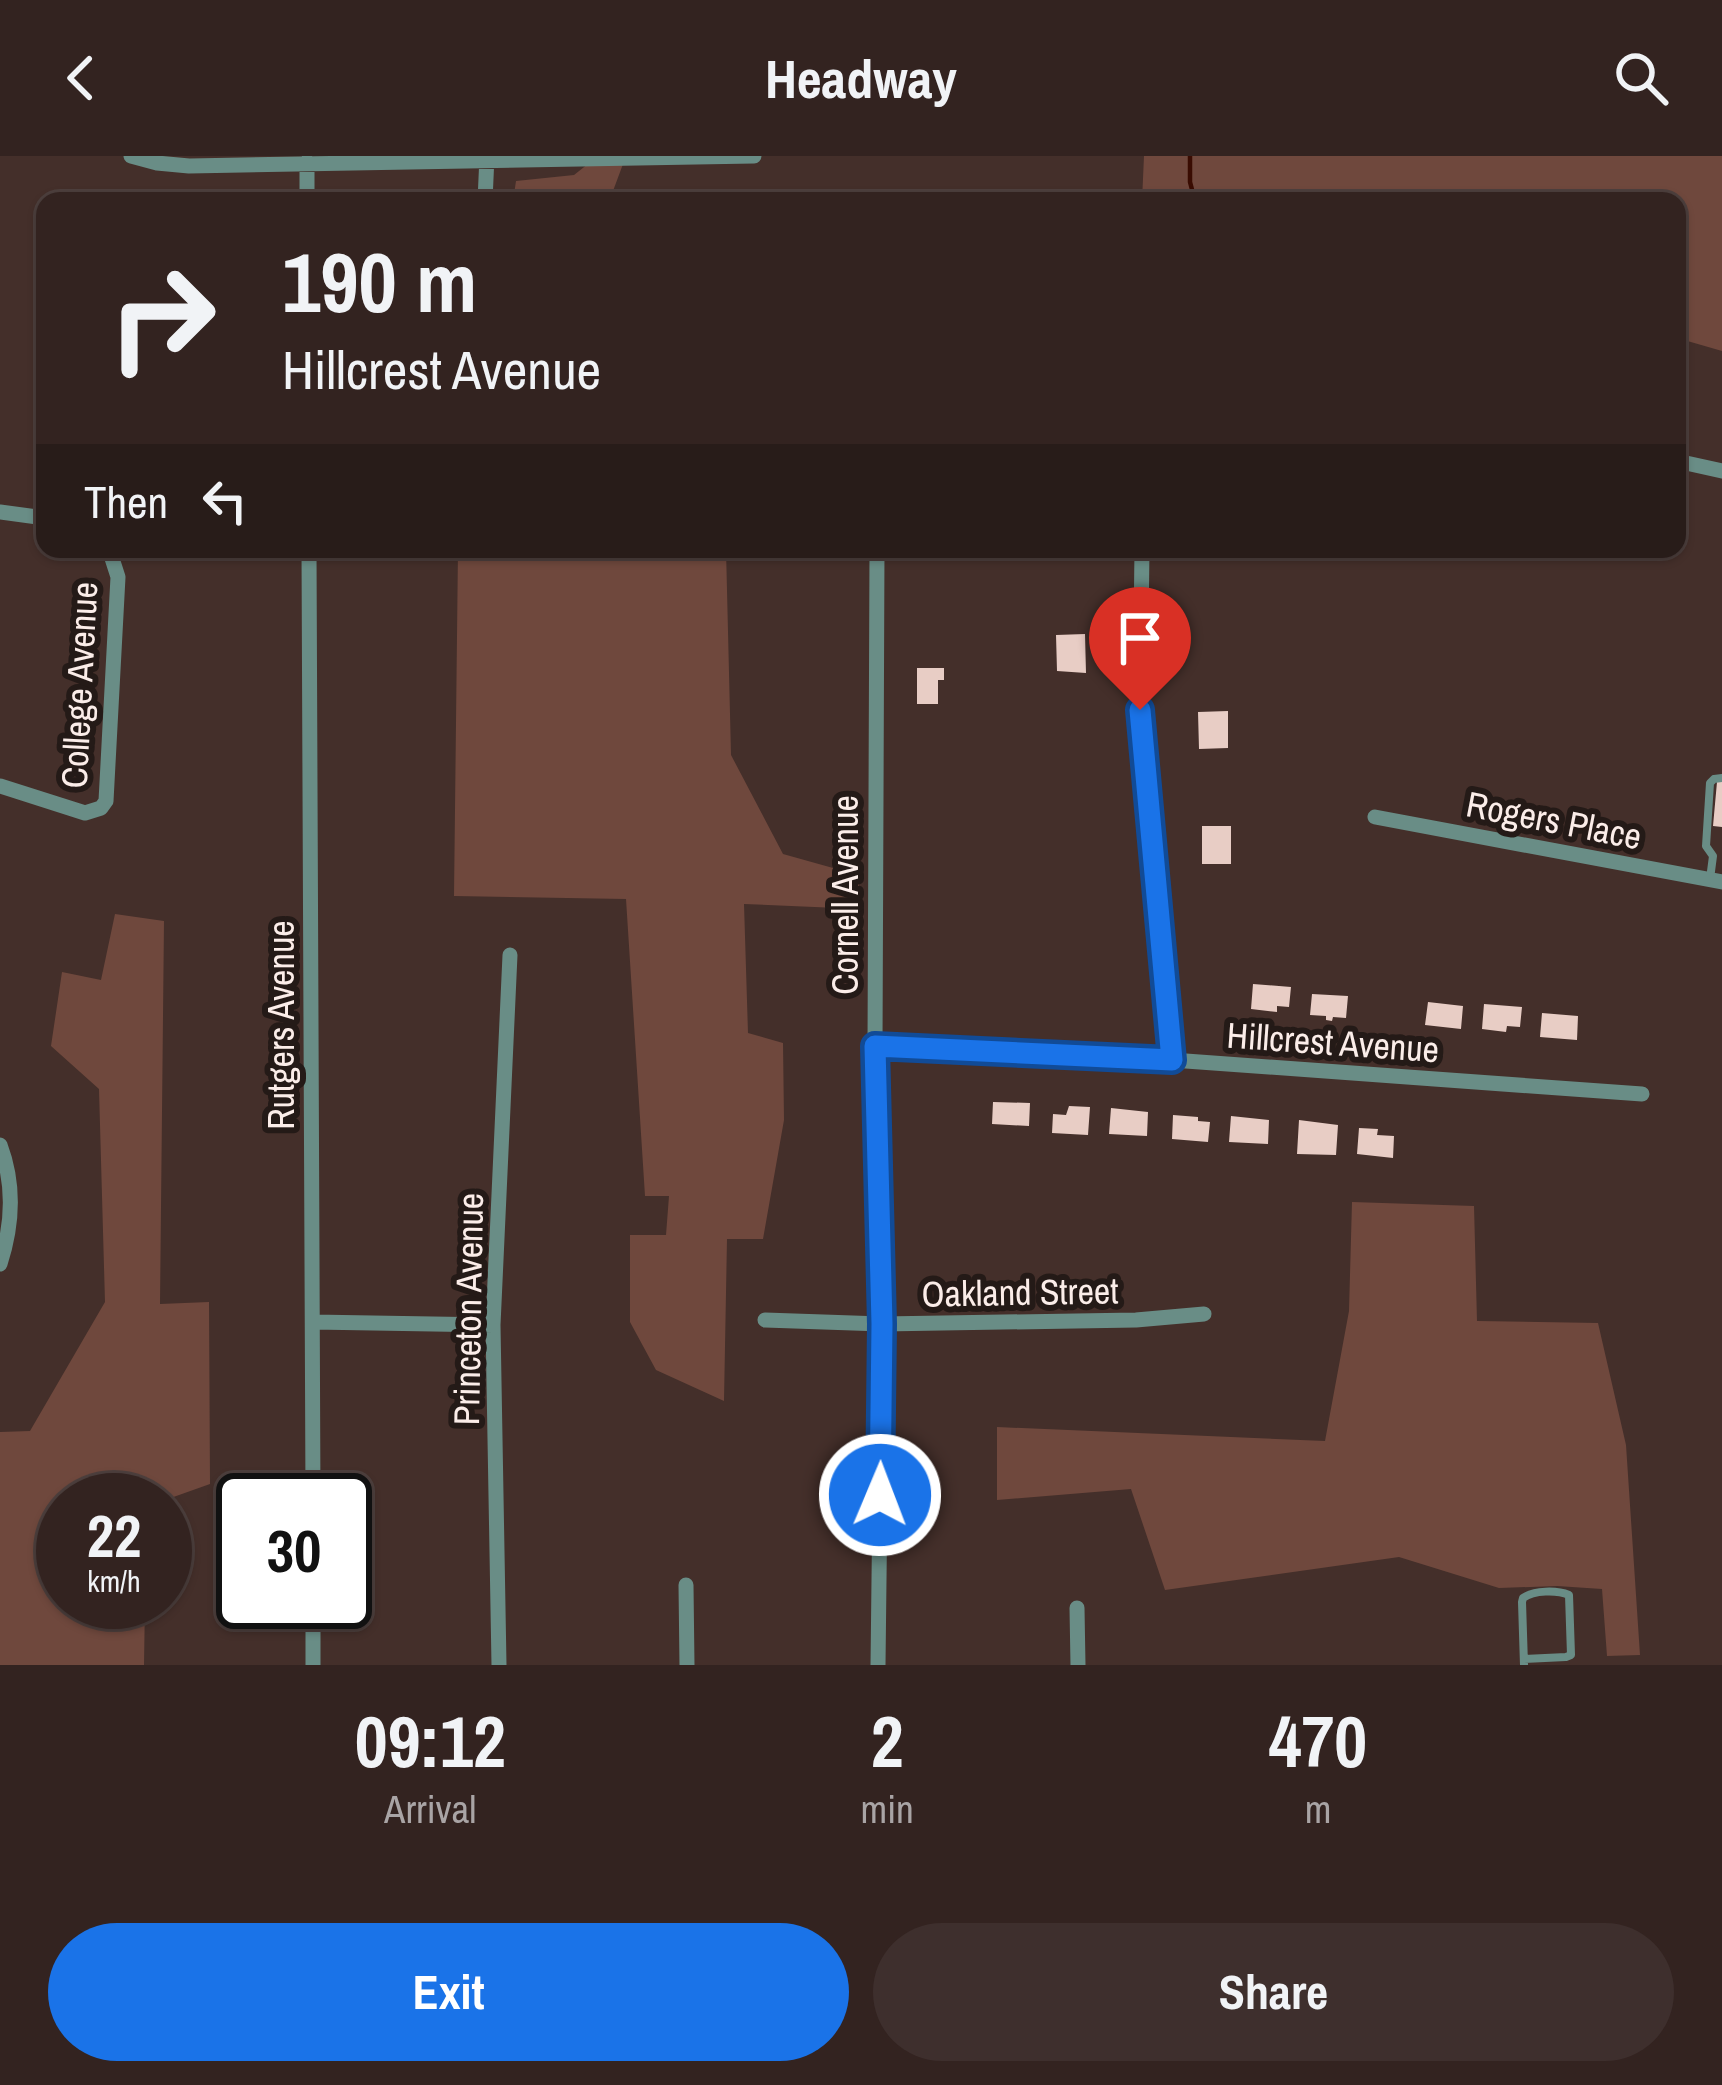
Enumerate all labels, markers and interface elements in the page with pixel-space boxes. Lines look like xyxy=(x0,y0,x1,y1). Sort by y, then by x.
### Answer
text: Headway xyxy=(765,42,957,115)
icon: back xyxy=(48,45,114,111)
icon: search xyxy=(1608,45,1674,111)
text: 190 m xyxy=(282,225,477,338)
icon: right xyxy=(84,240,240,396)
text: Hillcrest Avenue xyxy=(282,333,601,406)
icon: left xyxy=(192,468,258,534)
text: Then xyxy=(84,471,168,532)
street label: College Avenue xyxy=(50,581,108,789)
pin xyxy=(1089,587,1191,710)
icon: arrive xyxy=(1107,605,1173,671)
street label: Rogers Place xyxy=(1462,780,1646,860)
street label: Cornell Avenue xyxy=(821,795,869,995)
street label: Rutgers Avenue xyxy=(257,920,305,1130)
street label: Hillcrest Avenue xyxy=(1225,1011,1441,1073)
street label: Princeton Avenue xyxy=(442,1192,494,1426)
street label: Oakland Street xyxy=(921,1266,1119,1318)
position arrow xyxy=(817,1432,943,1558)
speed limit sign: 30 xyxy=(216,1473,372,1629)
text: 22 xyxy=(87,1495,141,1576)
text: km/h xyxy=(87,1561,141,1601)
text: 09:12 xyxy=(355,1692,506,1789)
text: 2 xyxy=(871,1692,904,1789)
text: 470 xyxy=(1269,1692,1367,1789)
text: Arrival xyxy=(384,1783,476,1835)
text: min xyxy=(861,1783,914,1835)
text: m xyxy=(1305,1783,1331,1835)
button: Exit xyxy=(48,1923,849,2061)
button: Share xyxy=(873,1923,1674,2061)

